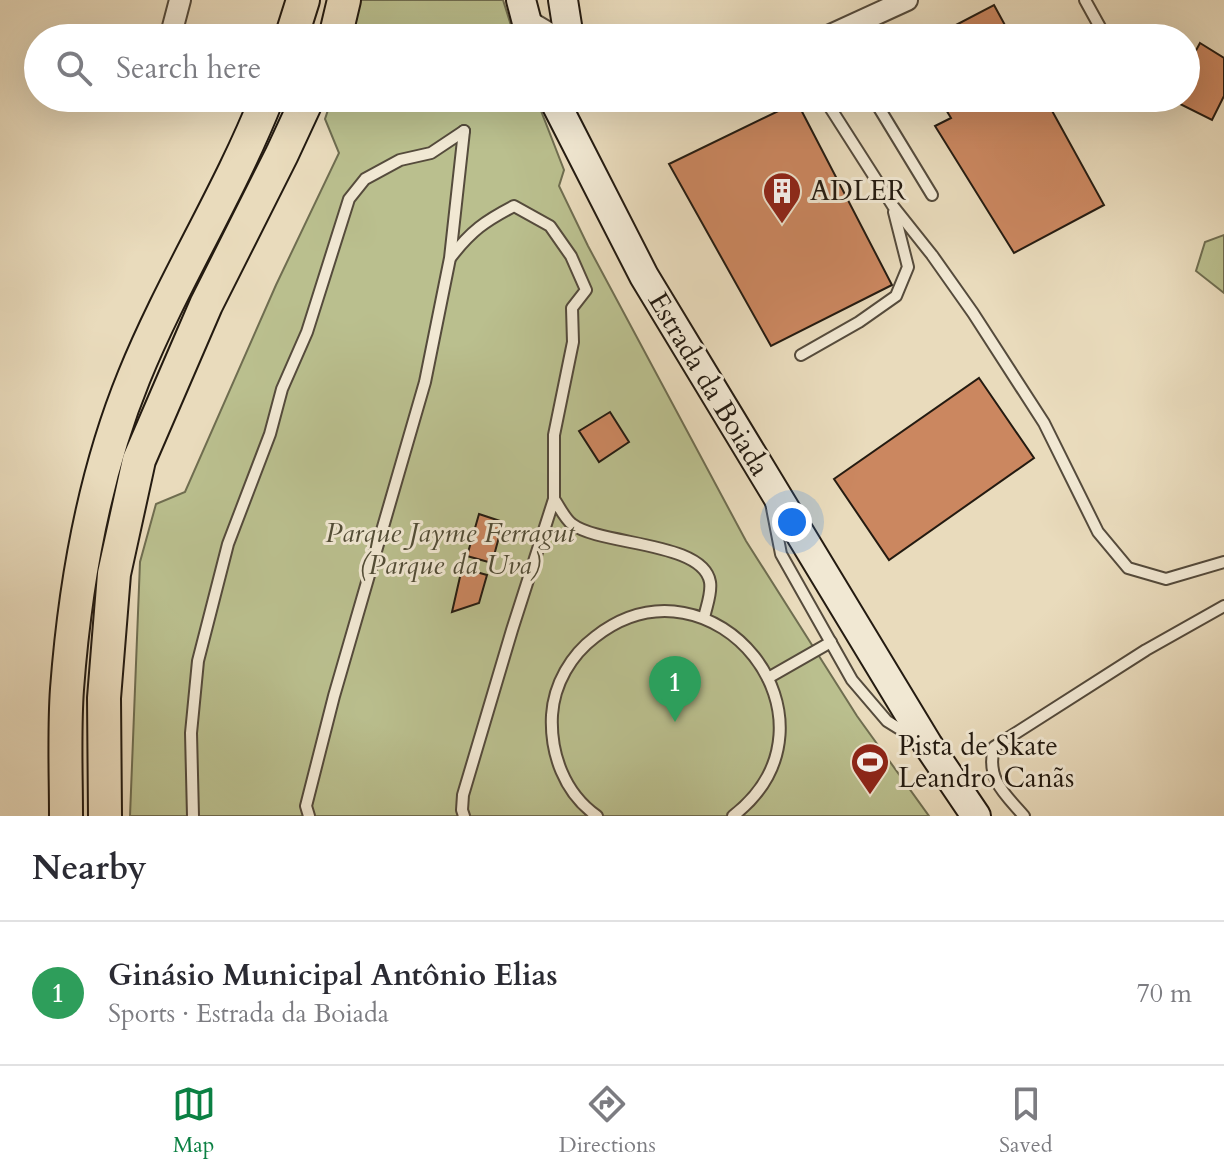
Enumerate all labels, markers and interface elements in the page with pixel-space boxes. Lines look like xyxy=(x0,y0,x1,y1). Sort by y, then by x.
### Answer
search box xyxy=(24,24,1200,112)
icon: search xyxy=(52,46,96,90)
text: Search here xyxy=(116,48,261,89)
building icon: ADLER xyxy=(761,170,803,225)
place label: ADLER xyxy=(810,172,907,210)
street label: Estrada da Boiada xyxy=(639,285,779,483)
your location xyxy=(772,502,812,542)
park label: Parque Jayme Ferragut (Parque da Uva) xyxy=(325,514,576,584)
pin: 1 xyxy=(649,656,701,722)
place label: Pista de Skate Leandro Canãs xyxy=(898,727,1074,797)
sports icon: Pista de Skate Leandro Canãs xyxy=(849,741,891,796)
text: Nearby xyxy=(32,845,147,891)
text: Ginásio Municipal Antônio Elias xyxy=(108,955,558,996)
text: 1 xyxy=(51,976,65,1011)
text: 70 m xyxy=(1136,976,1192,1011)
text: Sports · Estrada da Boiada xyxy=(108,996,389,1031)
tab: Map xyxy=(172,1082,216,1160)
tab: Directions xyxy=(559,1082,656,1160)
tab: Saved xyxy=(999,1082,1052,1160)

